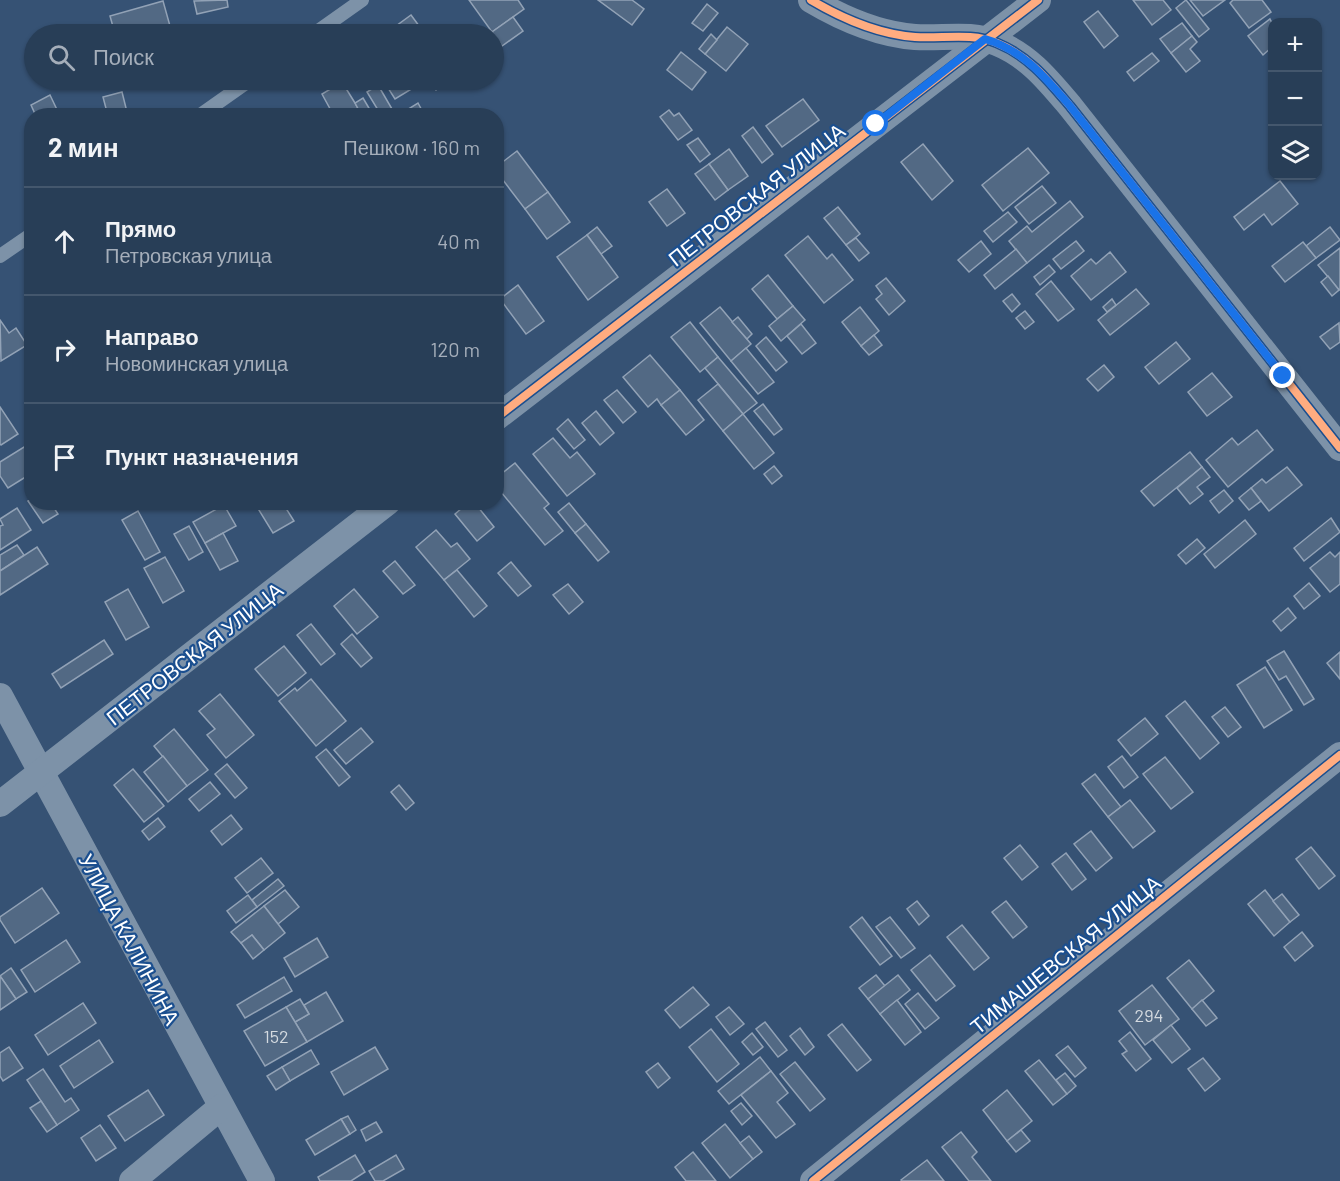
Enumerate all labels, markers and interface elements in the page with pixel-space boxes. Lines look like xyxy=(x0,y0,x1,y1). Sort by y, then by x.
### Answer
map controls xyxy=(1268,18,1322,180)
button: + xyxy=(1268,18,1322,72)
search box xyxy=(24,24,504,90)
icon: search xyxy=(45,41,78,74)
text: Поиск xyxy=(93,43,154,69)
button: − xyxy=(1268,72,1322,126)
route start xyxy=(862,110,888,136)
street label: ПЕТРОВСКАЯ УЛИЦА xyxy=(663,117,849,271)
button: layers xyxy=(1268,126,1322,180)
text: 2 мин xyxy=(48,131,119,162)
text: Пешком · 160 m xyxy=(343,135,480,159)
text: Прямо xyxy=(105,215,176,241)
icon: ahead xyxy=(48,225,81,258)
text: 40 m xyxy=(437,229,480,253)
text: Петровская улица xyxy=(105,243,272,267)
text: Направо xyxy=(105,323,199,349)
icon: right xyxy=(48,333,81,366)
text: 120 m xyxy=(430,337,480,361)
text: Новоминская улица xyxy=(105,351,288,375)
route end xyxy=(1269,362,1295,388)
icon: arrive xyxy=(48,441,81,474)
text: Пункт назначения xyxy=(105,443,299,469)
street label: ПЕТРОВСКАЯ УЛИЦА xyxy=(101,576,287,730)
street label: УЛИЦА КАЛИНИНА xyxy=(74,849,186,1029)
street label: ТИМАШЕВСКАЯ УЛИЦА xyxy=(965,869,1165,1039)
house number: 294 xyxy=(1135,1004,1163,1026)
house number: 152 xyxy=(263,1025,289,1047)

